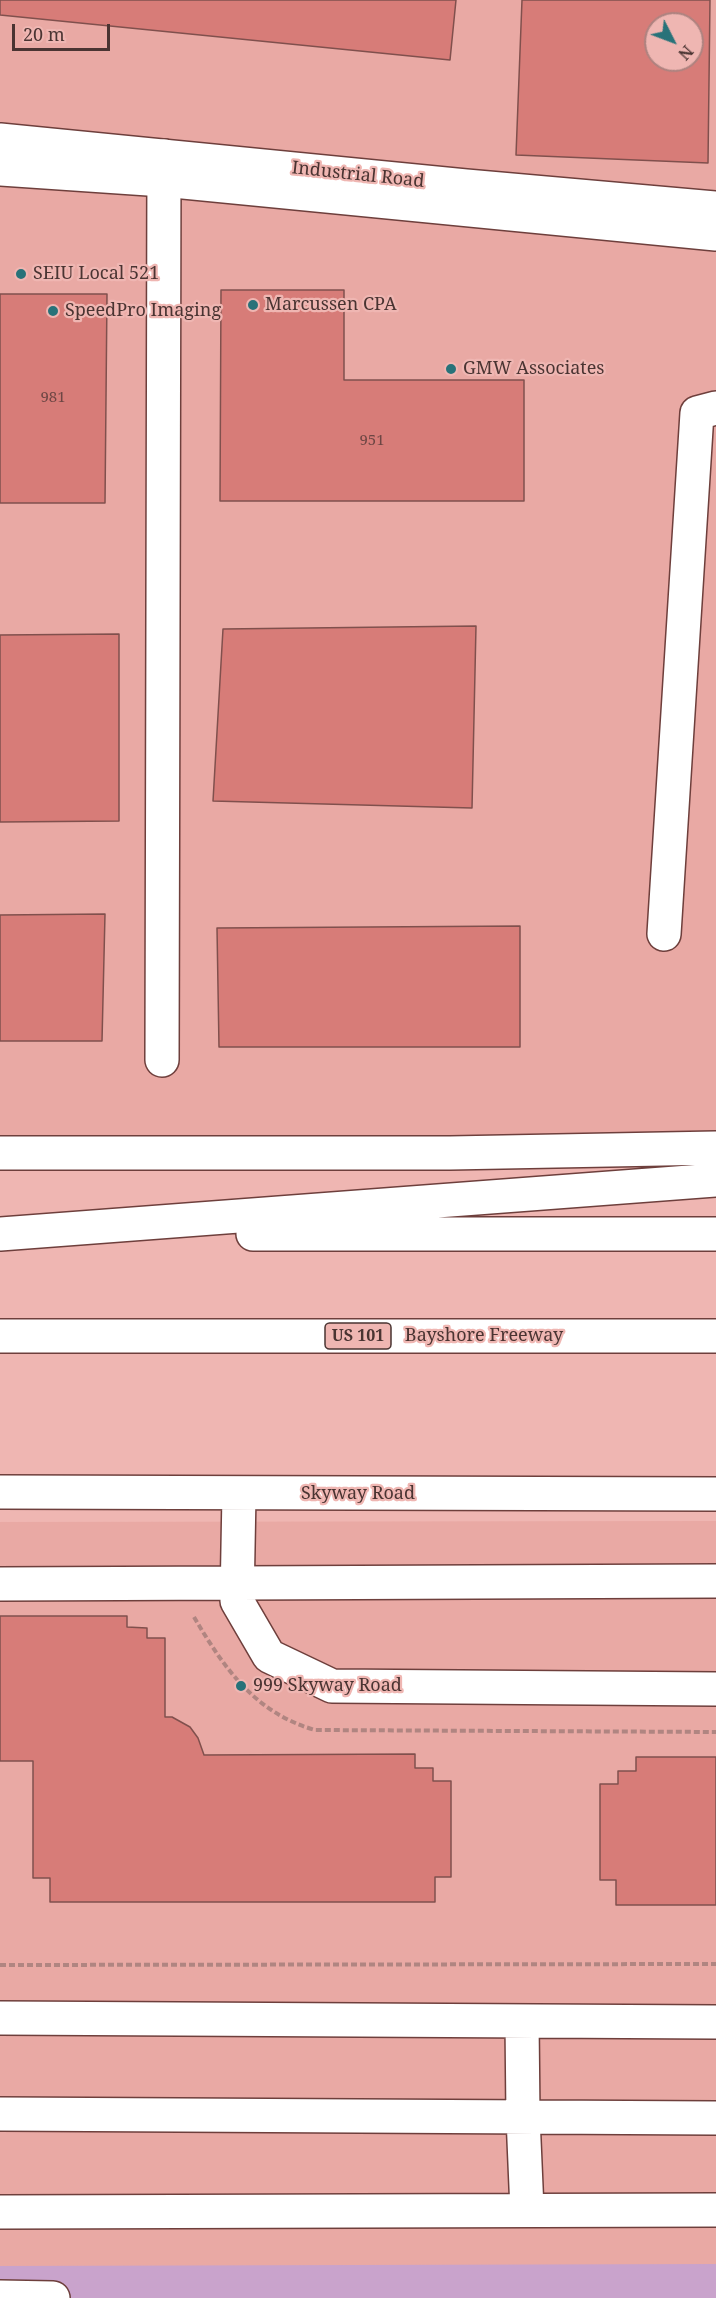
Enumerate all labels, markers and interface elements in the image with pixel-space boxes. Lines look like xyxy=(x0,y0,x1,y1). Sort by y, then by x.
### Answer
scale bar xyxy=(15,12,112,50)
north arrow xyxy=(644,12,704,72)
text: 20 m xyxy=(23,22,65,46)
text: N xyxy=(674,41,698,65)
street label: Industrial Road xyxy=(291,157,425,193)
place label: SEIU Local 521 xyxy=(33,263,159,285)
marker: SEIU Local 521 xyxy=(14,267,28,281)
place label: Marcussen CPA xyxy=(265,294,397,316)
marker: Marcussen CPA xyxy=(246,298,260,312)
place label: SpeedPro Imaging xyxy=(65,300,221,322)
marker: SpeedPro Imaging xyxy=(46,304,60,318)
place label: GMW Associates xyxy=(463,358,604,380)
marker: GMW Associates xyxy=(444,362,458,376)
house number: 981 xyxy=(40,389,66,407)
house number: 951 xyxy=(359,432,385,450)
road number: US 101 xyxy=(325,1323,391,1349)
street label: Bayshore Freeway xyxy=(405,1325,563,1347)
street label: Skyway Road xyxy=(301,1483,415,1505)
place label: 999 Skyway Road xyxy=(253,1675,402,1697)
marker: 999 Skyway Road xyxy=(234,1679,248,1693)

